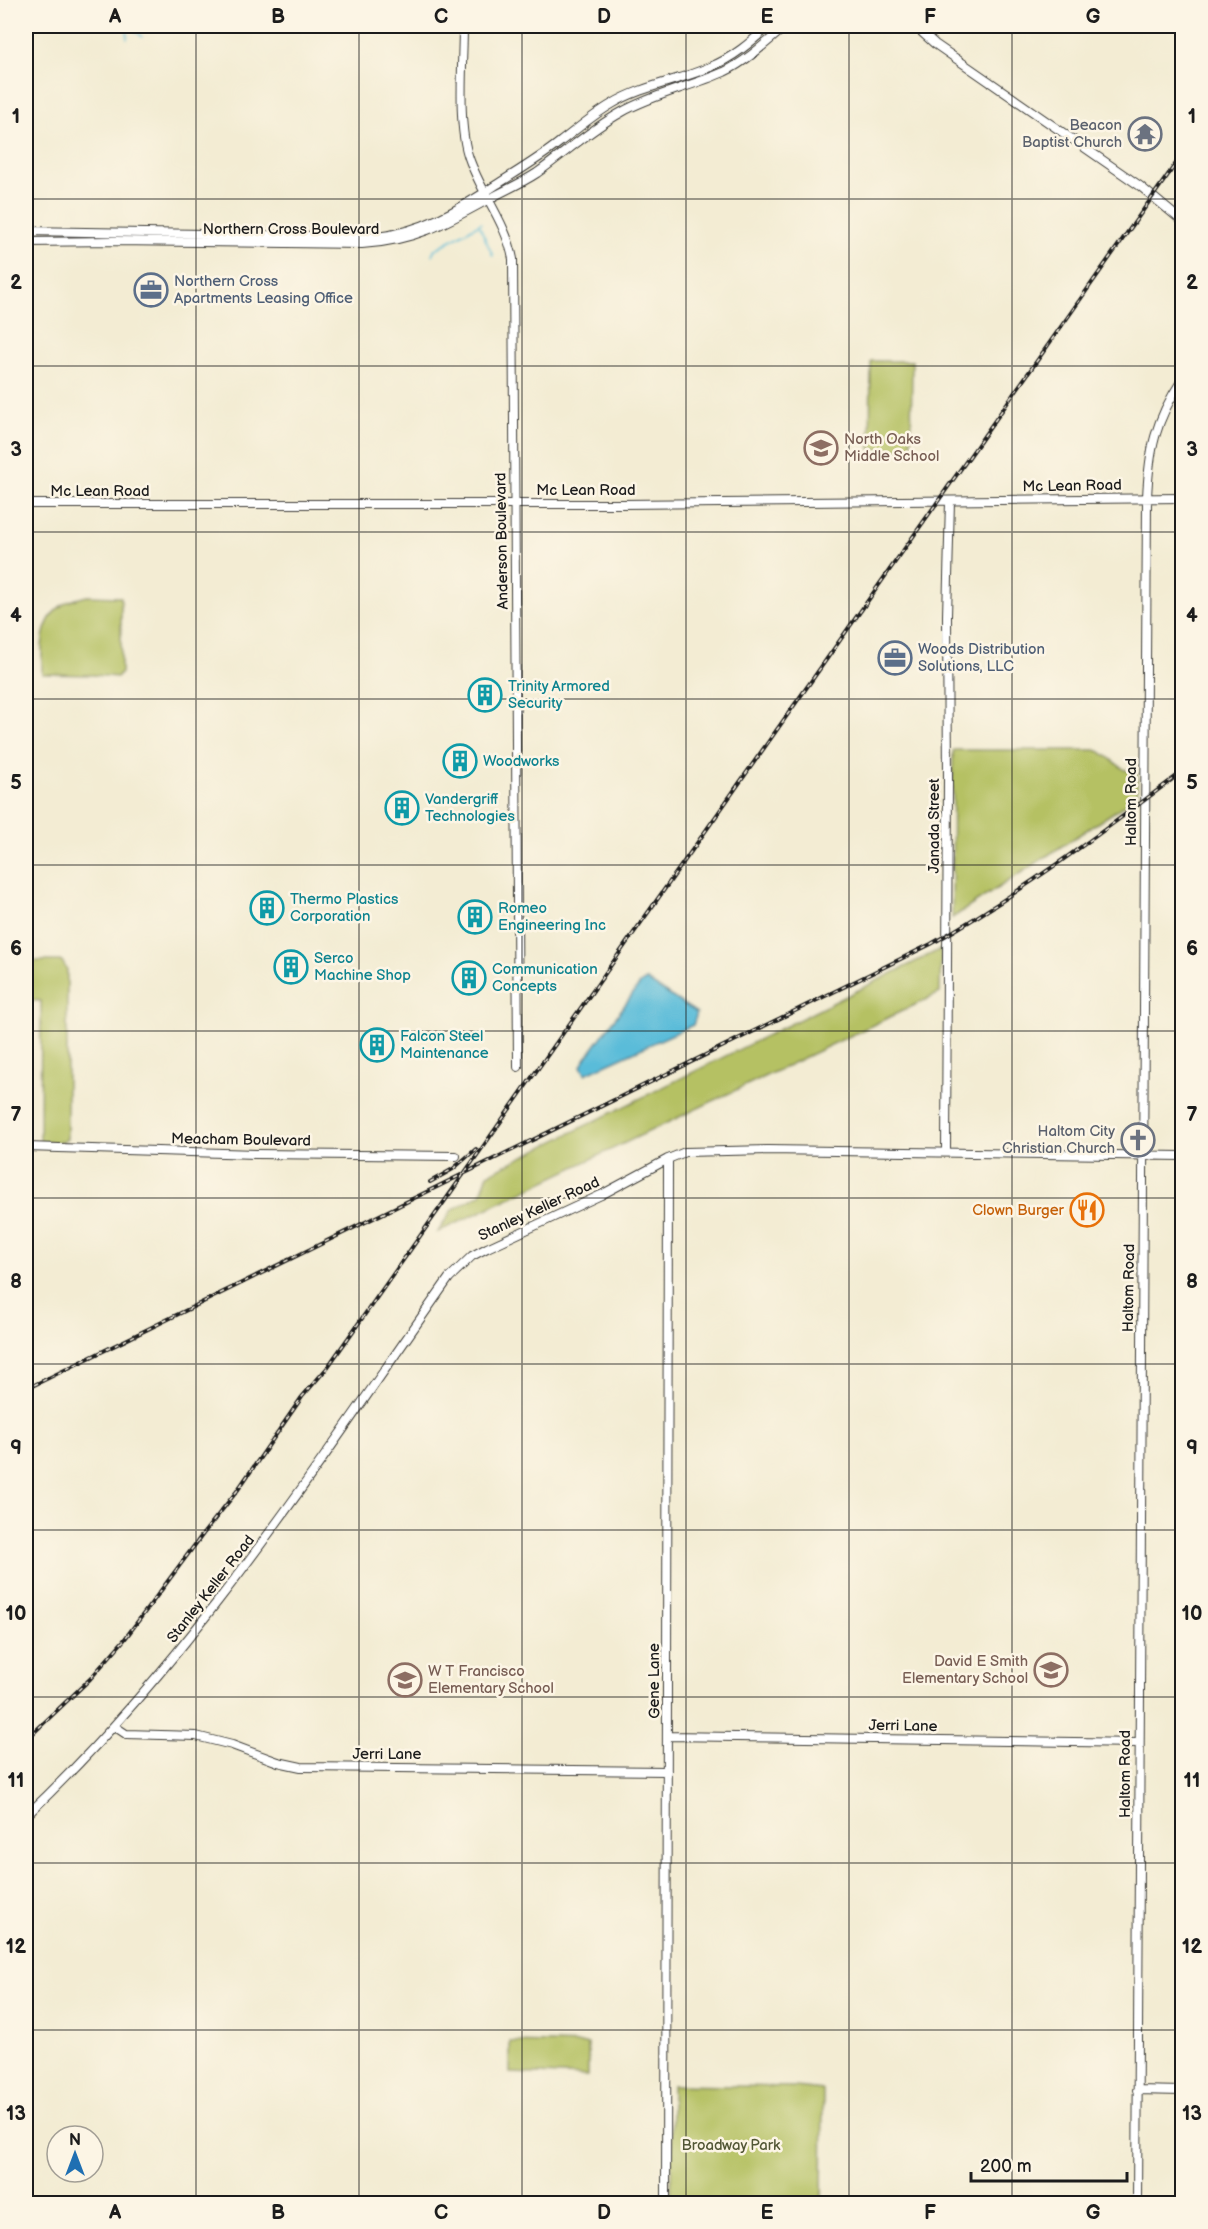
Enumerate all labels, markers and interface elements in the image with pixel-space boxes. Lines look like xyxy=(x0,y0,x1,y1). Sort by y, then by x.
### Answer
text: A xyxy=(108,5,122,29)
text: B xyxy=(271,5,285,29)
text: C xyxy=(434,5,448,29)
text: D xyxy=(597,5,611,29)
text: E xyxy=(761,5,774,29)
text: F xyxy=(924,5,936,29)
text: G xyxy=(1086,5,1101,29)
text: 1 xyxy=(12,105,20,129)
text: 1 xyxy=(1188,105,1196,129)
place label: Beacon Baptist Church xyxy=(1022,116,1122,152)
temple icon: Beacon Baptist Church xyxy=(1127,116,1163,152)
street label: Northern Cross Boulevard xyxy=(203,220,379,239)
text: 2 xyxy=(10,271,22,295)
text: 2 xyxy=(1186,271,1198,295)
office icon: Northern Cross Apartments Leasing Office xyxy=(133,272,169,308)
place label: Northern Cross Apartments Leasing Office xyxy=(174,272,353,308)
school or university icon: North Oaks Middle School xyxy=(803,430,839,466)
place label: North Oaks Middle School xyxy=(844,430,939,466)
text: 3 xyxy=(10,438,22,462)
text: 3 xyxy=(1186,438,1198,462)
street label: Anderson Boulevard xyxy=(491,472,513,610)
street label: Mc Lean Road xyxy=(1022,476,1122,496)
street label: Mc Lean Road xyxy=(536,481,636,500)
street label: Mc Lean Road xyxy=(50,482,150,501)
text: 4 xyxy=(10,604,22,628)
text: 4 xyxy=(1186,604,1198,628)
office icon: Woods Distribution Solutions, LLC xyxy=(877,640,913,676)
place label: Woods Distribution Solutions, LLC xyxy=(918,640,1045,676)
building icon: Trinity Armored Security xyxy=(467,677,503,713)
place label: Trinity Armored Security xyxy=(508,677,610,713)
building icon: Woodworks xyxy=(442,743,478,779)
place label: Woodworks xyxy=(483,752,560,771)
street label: Haltom Road xyxy=(1122,758,1141,846)
text: 5 xyxy=(10,771,22,795)
text: 5 xyxy=(1186,771,1198,795)
street label: Janada Street xyxy=(925,778,944,874)
building icon: Vandergriff Technologies xyxy=(384,790,420,826)
place label: Vandergriff Technologies xyxy=(425,790,515,826)
building icon: Thermo Plastics Corporation xyxy=(249,890,285,926)
place label: Thermo Plastics Corporation xyxy=(290,890,399,926)
building icon: Romeo Engineering Inc xyxy=(457,899,493,935)
place label: Romeo Engineering Inc xyxy=(498,899,606,935)
text: 6 xyxy=(10,937,22,961)
text: 6 xyxy=(1186,937,1198,961)
building icon: Serco Machine Shop xyxy=(273,949,309,985)
place label: Serco Machine Shop xyxy=(314,949,411,985)
building icon: Communication Concepts xyxy=(451,960,487,996)
place label: Communication Concepts xyxy=(492,960,598,996)
building icon: Falcon Steel Maintenance xyxy=(359,1027,395,1063)
place label: Falcon Steel Maintenance xyxy=(400,1027,489,1063)
text: 7 xyxy=(10,1103,22,1127)
text: 7 xyxy=(1186,1103,1198,1127)
place label: Haltom City Christian Church xyxy=(1002,1122,1115,1158)
church icon: Haltom City Christian Church xyxy=(1120,1122,1156,1158)
street label: Meacham Boulevard xyxy=(171,1129,311,1151)
street label: Stanley Keller Road xyxy=(475,1173,603,1245)
restaurant icon: Clown Burger xyxy=(1069,1192,1105,1228)
place label: Clown Burger xyxy=(972,1201,1065,1220)
street label: Haltom Road xyxy=(1119,1244,1139,1332)
text: 8 xyxy=(10,1270,22,1294)
text: 8 xyxy=(1186,1270,1198,1294)
text: 9 xyxy=(10,1436,22,1460)
text: 9 xyxy=(1186,1436,1198,1460)
street label: Stanley Keller Road xyxy=(163,1531,259,1647)
text: 10 xyxy=(6,1602,26,1626)
text: 10 xyxy=(1182,1602,1202,1626)
street label: Gene Lane xyxy=(645,1643,664,1719)
place label: David E Smith Elementary School xyxy=(902,1652,1028,1688)
school or university icon: David E Smith Elementary School xyxy=(1033,1652,1069,1688)
school or university icon: W T Francisco Elementary School xyxy=(387,1662,423,1698)
place label: W T Francisco Elementary School xyxy=(428,1662,554,1698)
street label: Jerri Lane xyxy=(868,1716,938,1736)
street label: Haltom Road xyxy=(1116,1730,1135,1818)
street label: Jerri Lane xyxy=(353,1745,422,1764)
text: 11 xyxy=(8,1769,24,1793)
text: 11 xyxy=(1184,1769,1200,1793)
text: 12 xyxy=(6,1935,26,1959)
text: 12 xyxy=(1182,1935,1202,1959)
text: 13 xyxy=(6,2102,26,2126)
text: 13 xyxy=(1182,2102,1202,2126)
north arrow xyxy=(45,2124,105,2184)
text: N xyxy=(69,2131,81,2150)
park label: Broadway Park xyxy=(682,2136,781,2155)
scale bar xyxy=(971,2145,1127,2183)
text: 200 m xyxy=(980,2156,1032,2177)
text: A xyxy=(108,2201,122,2225)
text: B xyxy=(271,2201,285,2225)
text: C xyxy=(434,2201,448,2225)
text: D xyxy=(597,2201,611,2225)
text: E xyxy=(761,2201,774,2225)
text: F xyxy=(924,2201,936,2225)
text: G xyxy=(1086,2201,1101,2225)

